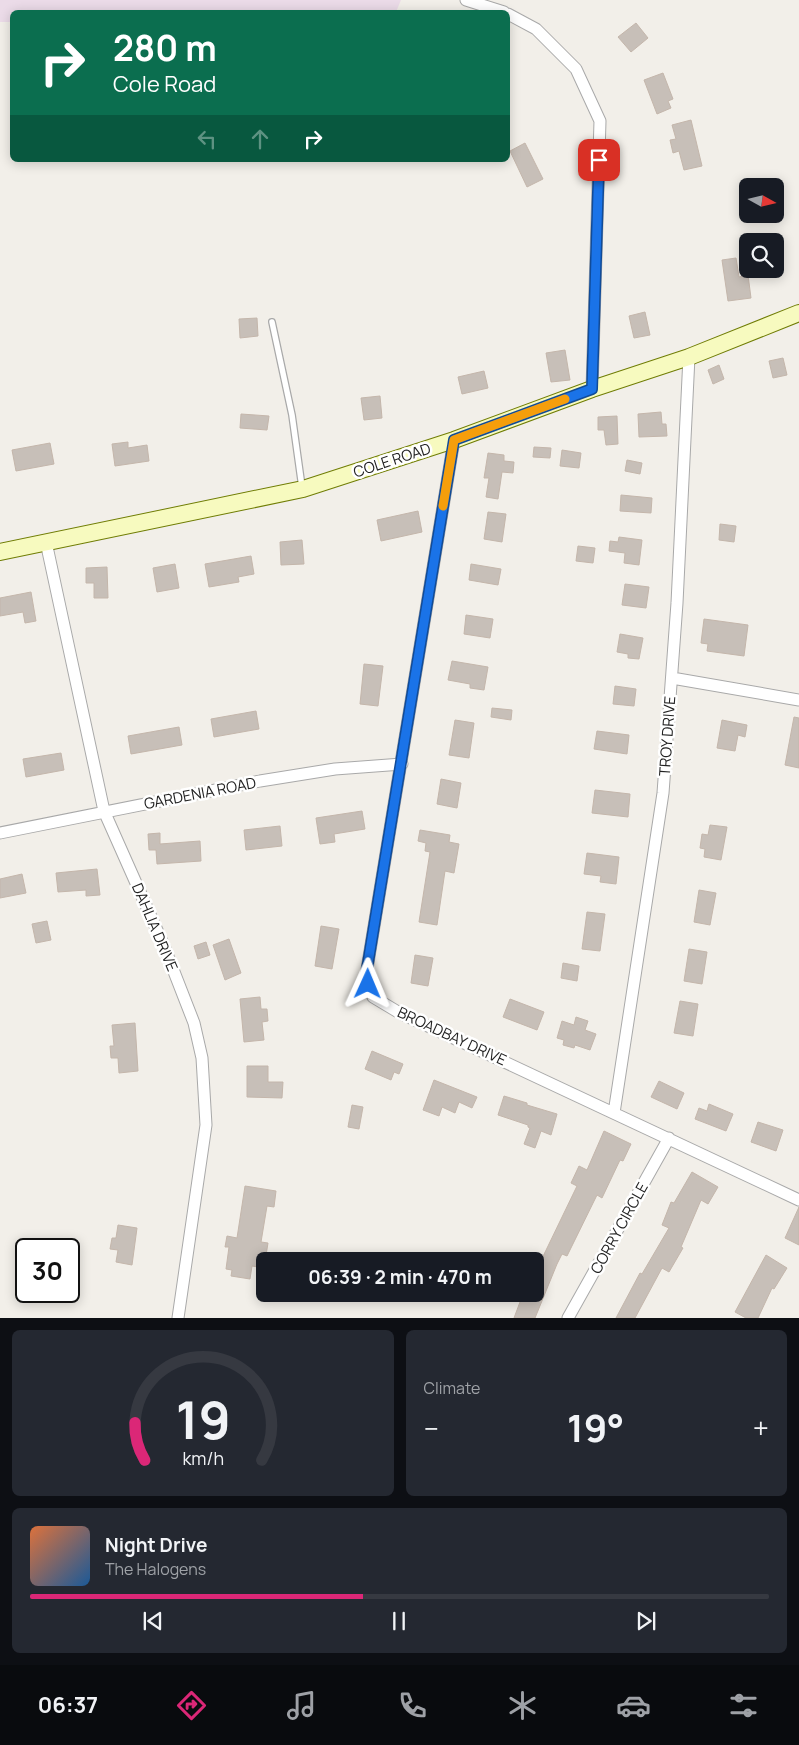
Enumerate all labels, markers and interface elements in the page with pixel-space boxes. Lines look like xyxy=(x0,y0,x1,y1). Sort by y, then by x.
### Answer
text: 280 m xyxy=(113,24,217,72)
icon: right xyxy=(30,30,95,95)
text: Cole Road xyxy=(113,69,216,99)
icon: left xyxy=(193,125,221,153)
icon: ahead xyxy=(246,125,274,153)
icon: right xyxy=(299,125,327,153)
pin xyxy=(578,139,620,181)
icon: arrive xyxy=(585,146,613,174)
north arrow xyxy=(739,178,784,222)
map controls xyxy=(739,178,784,278)
button: search xyxy=(739,233,784,278)
street label: COLE ROAD xyxy=(351,438,433,482)
street label: TROY DRIVE xyxy=(654,695,680,777)
street label: GARDENIA ROAD xyxy=(142,772,258,814)
street label: DAHLIA DRIVE xyxy=(127,880,183,974)
position arrow xyxy=(341,957,393,1009)
street label: BROADBAY DRIVE xyxy=(394,1002,510,1070)
street label: CORRY CIRCLE xyxy=(585,1179,653,1277)
speed limit sign: 30 xyxy=(15,1238,80,1303)
text: 06:39 · 2 min · 470 m xyxy=(308,1264,492,1290)
text: Climate xyxy=(424,1377,480,1399)
text: 19 xyxy=(175,1384,230,1455)
text: 19° xyxy=(567,1401,624,1453)
text: − xyxy=(424,1409,439,1447)
text: + xyxy=(753,1409,769,1447)
text: km/h xyxy=(182,1446,224,1470)
text: Night Drive xyxy=(105,1532,207,1558)
text: The Halogens xyxy=(105,1558,206,1580)
icon: previous xyxy=(139,1607,167,1635)
icon: pause xyxy=(385,1607,413,1635)
icon: next xyxy=(632,1607,660,1635)
icon: directions xyxy=(174,1688,209,1723)
icon: music xyxy=(284,1688,319,1723)
icon: phone xyxy=(395,1688,430,1723)
icon: climate xyxy=(505,1688,540,1723)
icon: car xyxy=(616,1688,651,1723)
icon: filters xyxy=(726,1688,761,1723)
text: 06:37 xyxy=(38,1690,98,1720)

